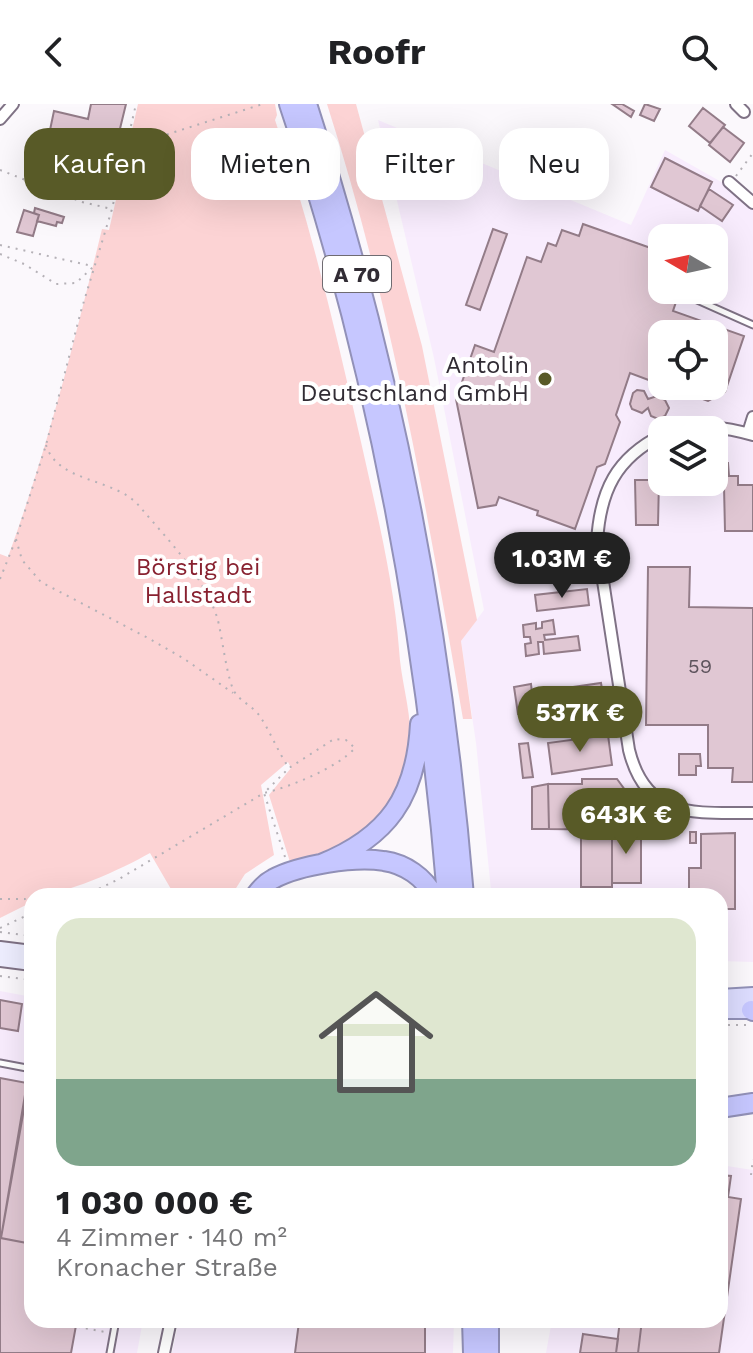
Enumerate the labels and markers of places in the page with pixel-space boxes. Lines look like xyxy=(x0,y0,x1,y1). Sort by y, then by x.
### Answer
place label: Antolin Deutschland GmbH xyxy=(300,351,529,407)
marker: Antolin Deutschland GmbH xyxy=(536,370,554,388)
pin: 1.03M € xyxy=(488,532,636,600)
pin: 537K € xyxy=(515,686,645,754)
pin: 643K € xyxy=(561,788,691,856)

